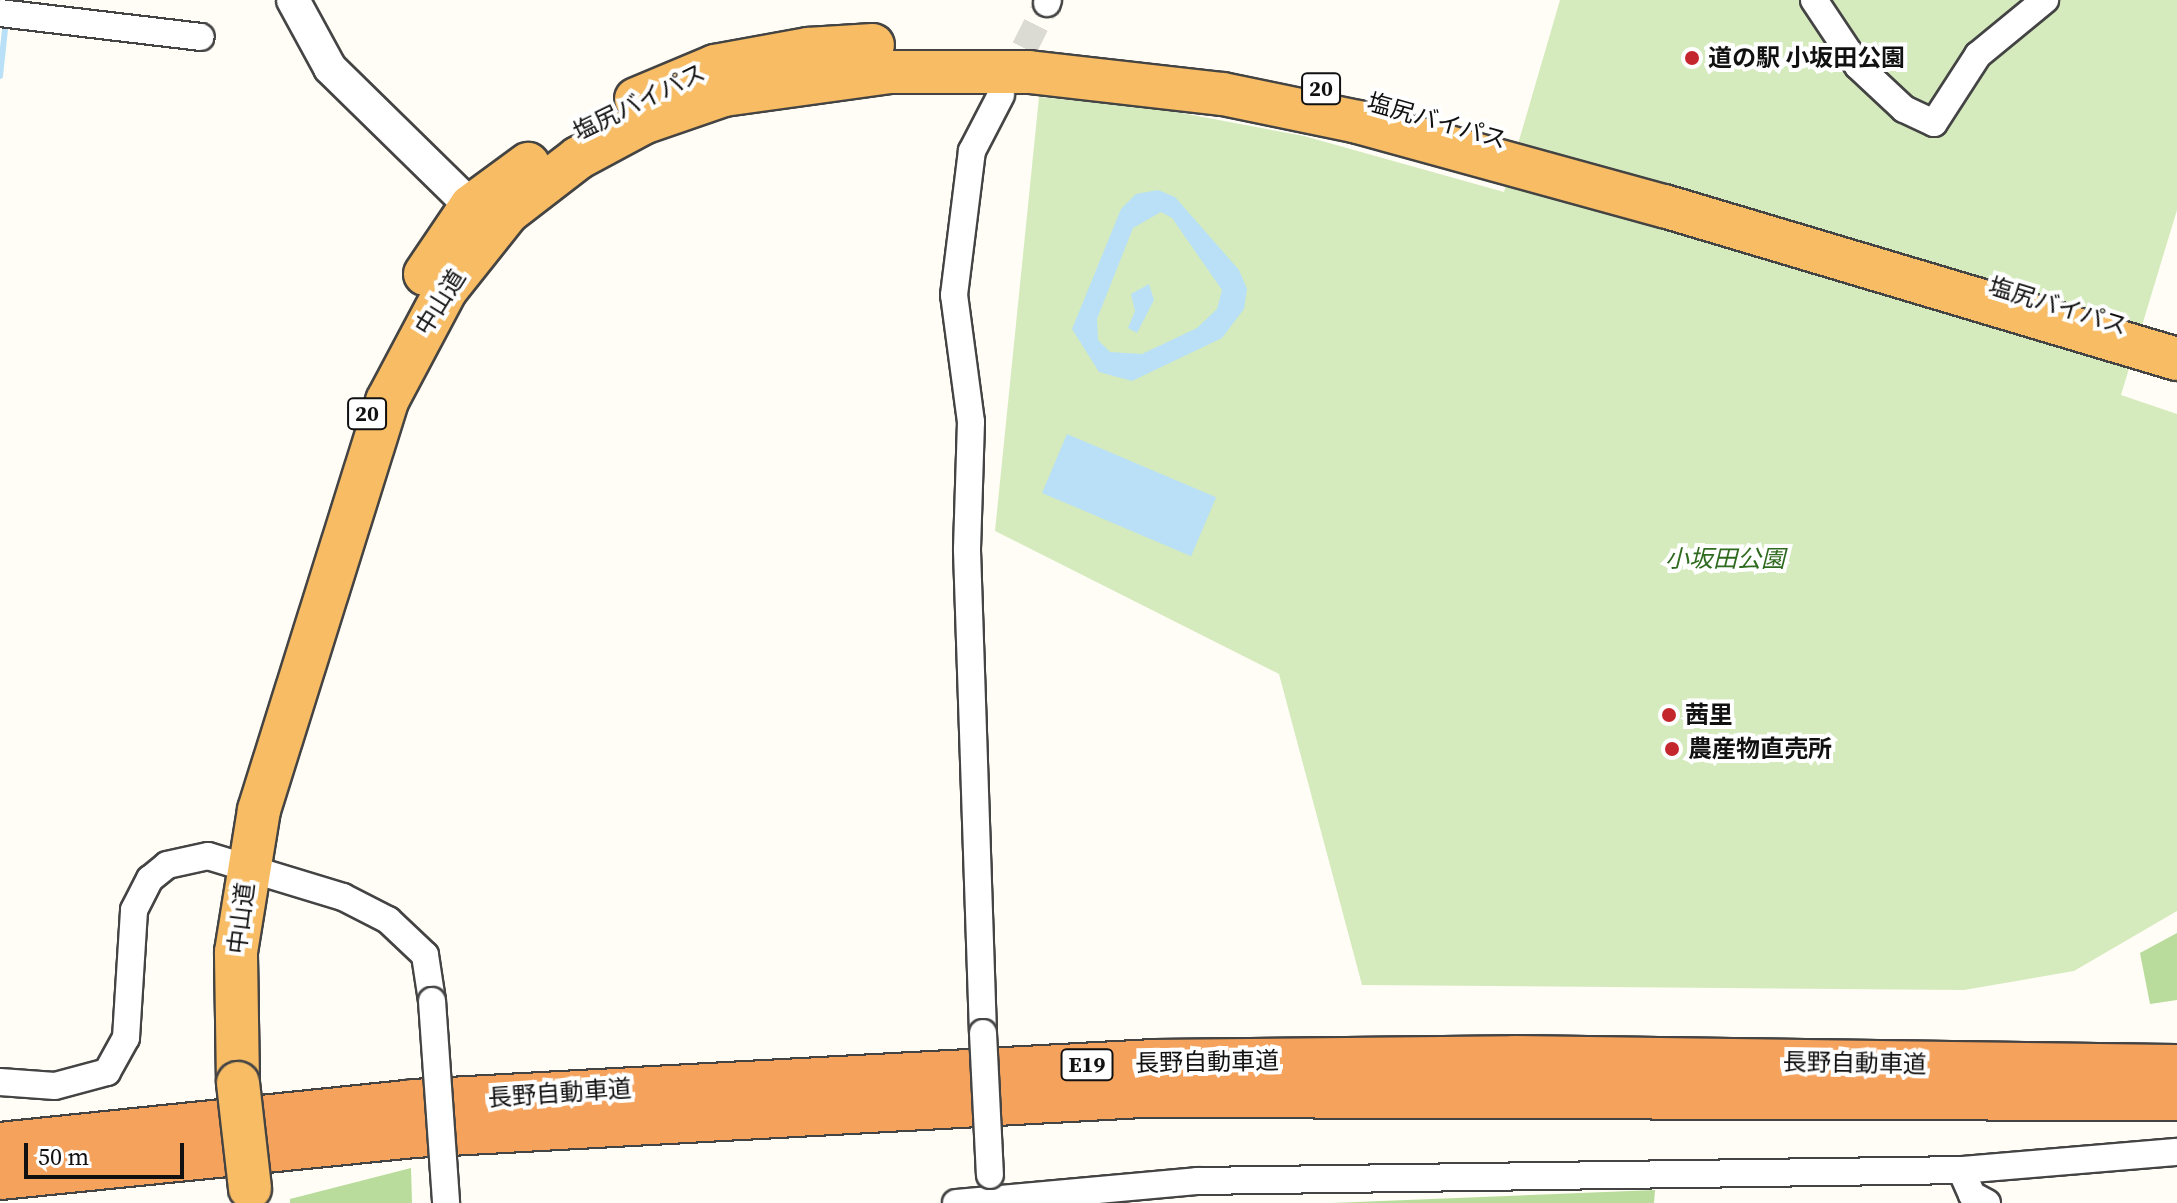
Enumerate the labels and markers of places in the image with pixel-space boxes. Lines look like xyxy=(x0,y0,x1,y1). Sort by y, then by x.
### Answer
place label: 道の駅 小坂田公園 xyxy=(1708,44,1905,72)
marker: 道の駅 小坂田公園 xyxy=(1683,49,1701,67)
place label: 茜里 xyxy=(1685,701,1733,729)
marker: 茜里 xyxy=(1660,706,1678,724)
place label: 農産物直売所 xyxy=(1688,735,1832,763)
marker: 農産物直売所 xyxy=(1663,740,1681,758)

